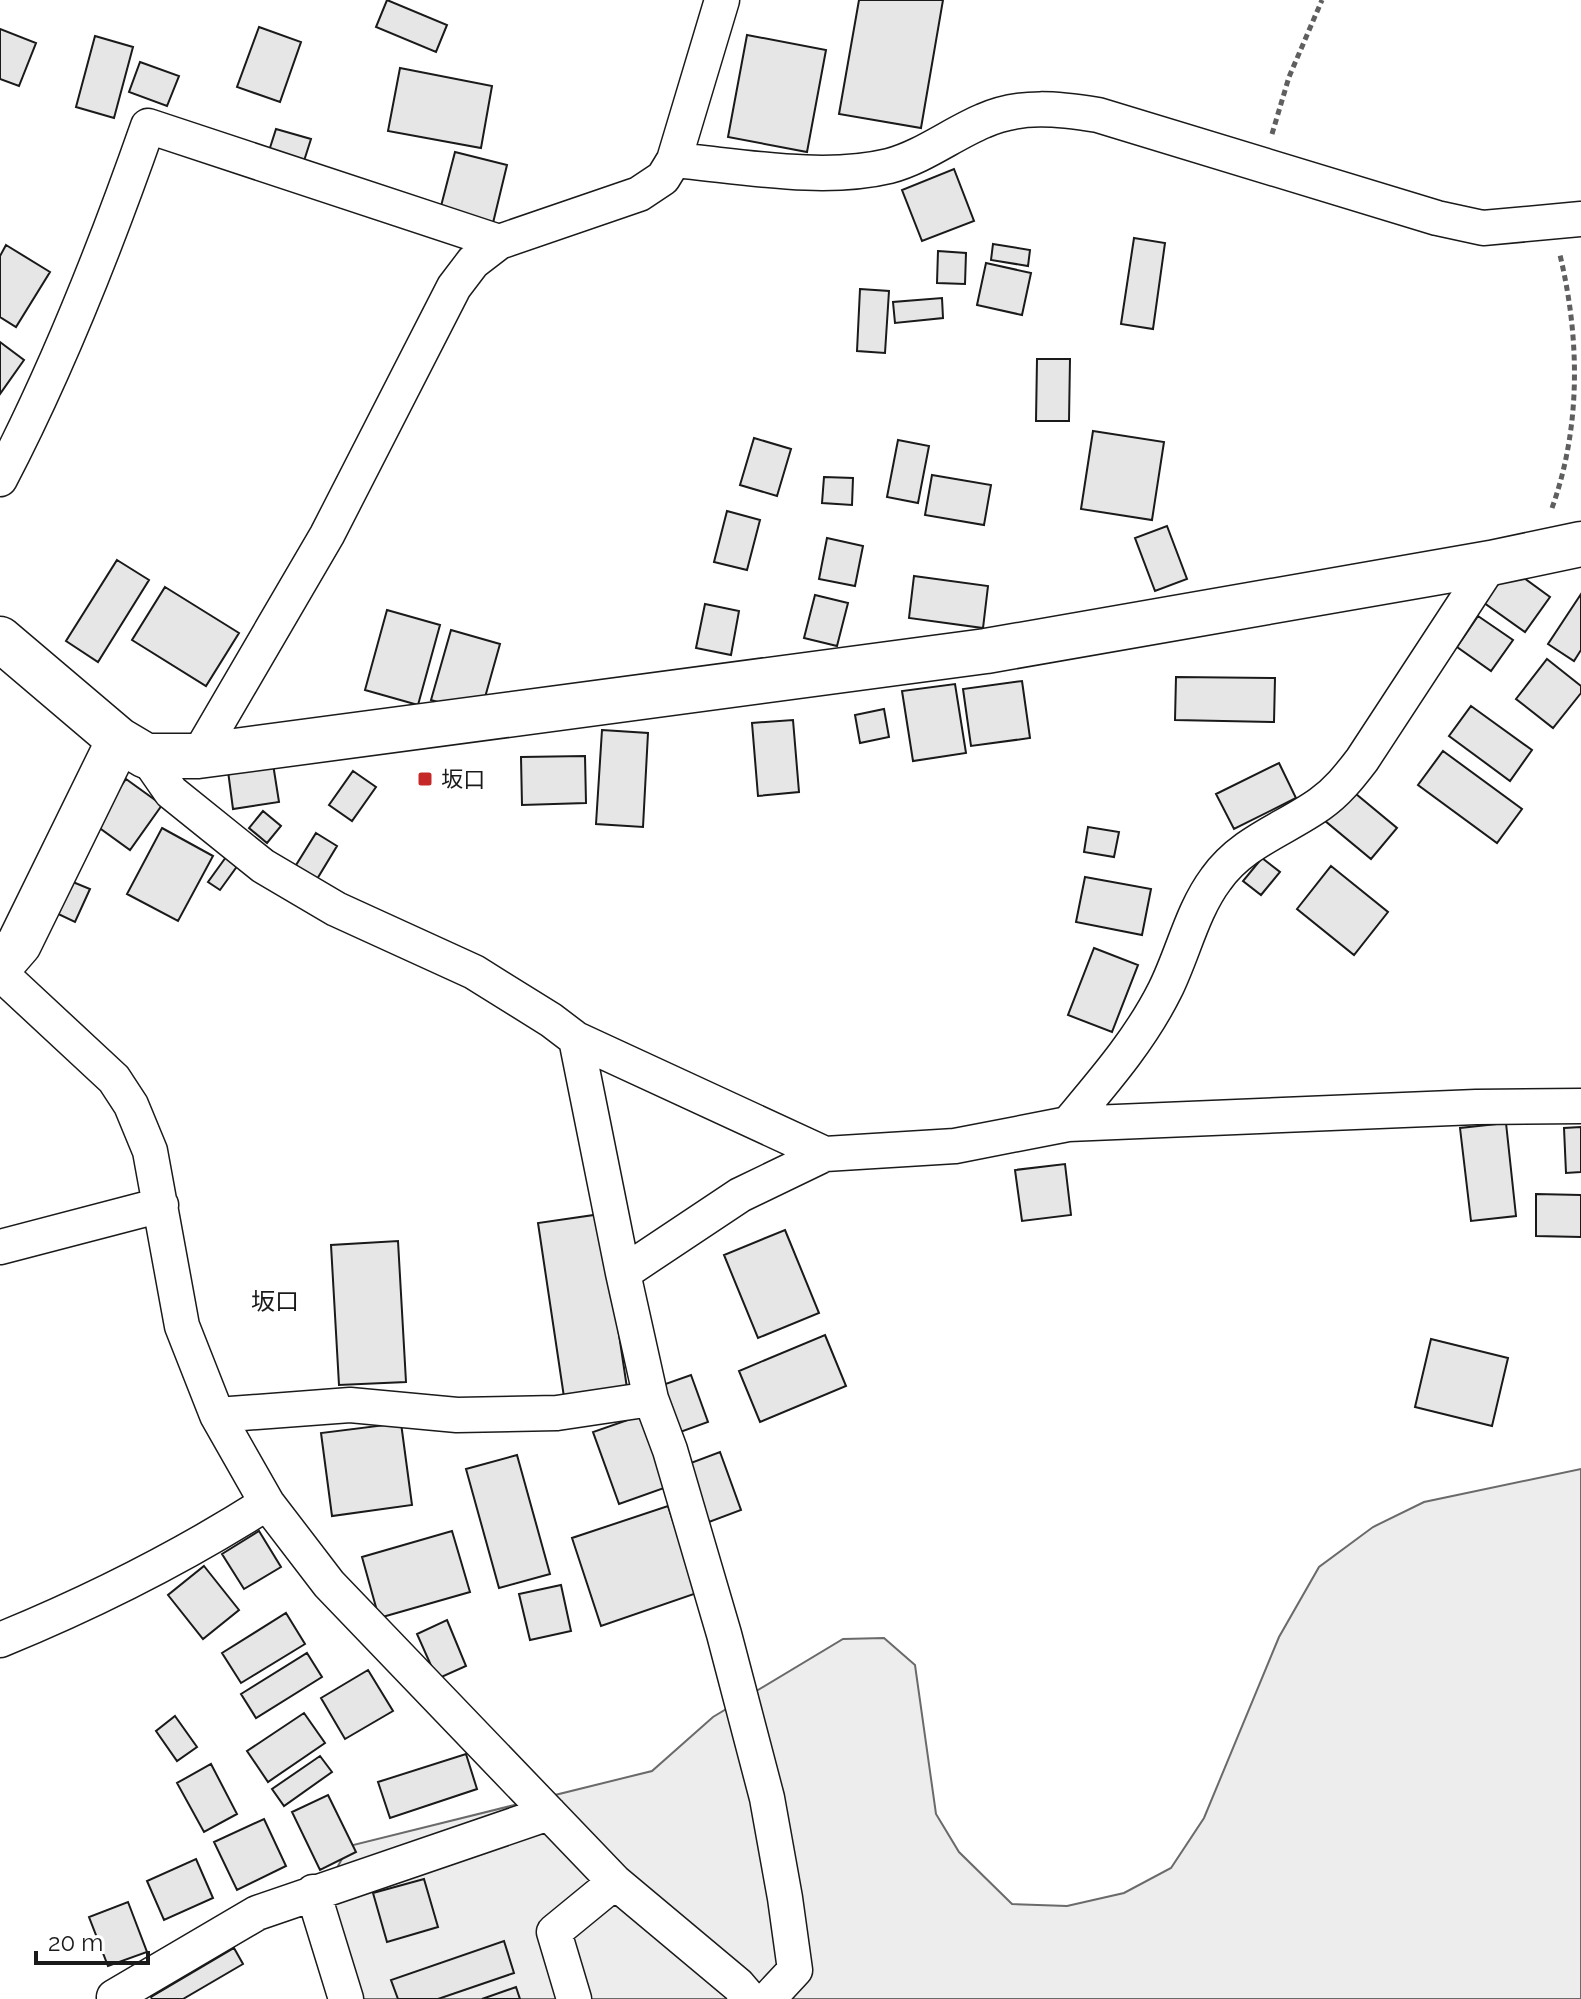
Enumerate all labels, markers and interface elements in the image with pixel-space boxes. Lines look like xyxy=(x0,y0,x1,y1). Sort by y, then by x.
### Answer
place label: 坂口 xyxy=(441,766,485,792)
marker: 坂口 xyxy=(416,770,434,788)
district label: 坂口 xyxy=(251,1287,299,1316)
scale bar xyxy=(36,1915,148,1965)
text: 20 m xyxy=(48,1928,103,1957)

